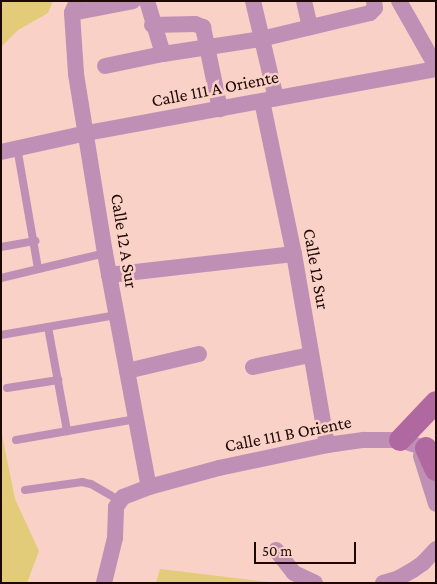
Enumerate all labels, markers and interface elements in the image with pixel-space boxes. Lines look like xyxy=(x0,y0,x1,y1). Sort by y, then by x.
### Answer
street label: Calle 111 A Oriente xyxy=(150,66,280,112)
street label: Calle 12 A Sur xyxy=(106,192,142,290)
street label: Calle 12 Sur xyxy=(298,227,334,311)
street label: Calle 111 B Oriente xyxy=(223,411,353,457)
scale bar xyxy=(257,532,360,564)
text: 50 m xyxy=(262,543,292,559)

